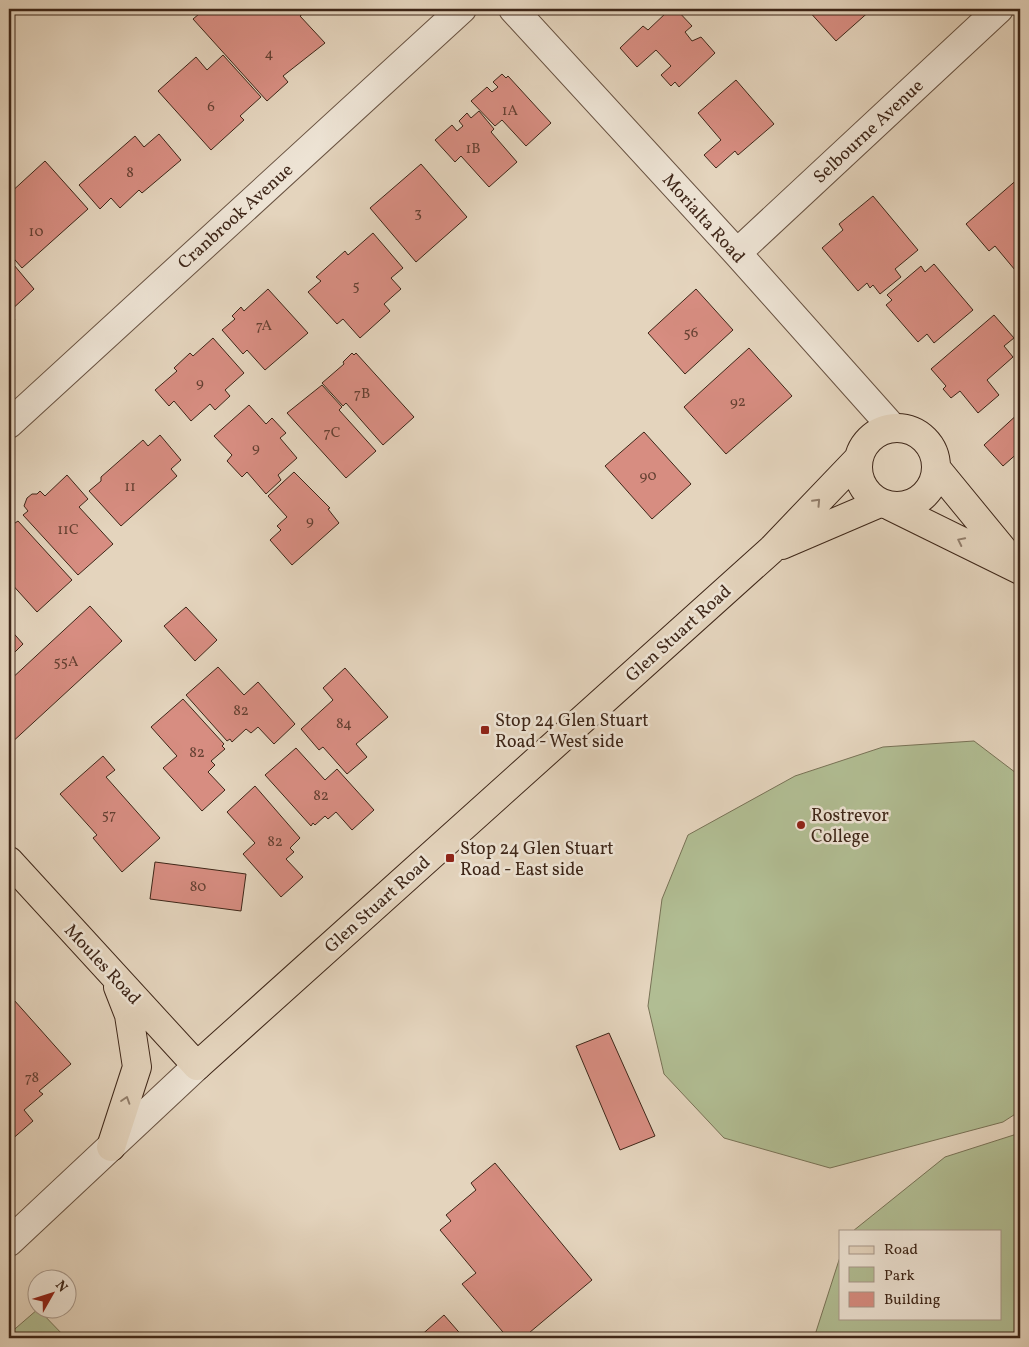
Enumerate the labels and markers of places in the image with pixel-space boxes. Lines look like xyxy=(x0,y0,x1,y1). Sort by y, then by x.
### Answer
place label: Stop 24 Glen Stuart Road - West side xyxy=(495,709,649,755)
marker: Stop 24 Glen Stuart Road - West side xyxy=(479,724,491,736)
place label: Rostrevor College xyxy=(811,804,889,850)
marker: Rostrevor College xyxy=(795,819,807,831)
place label: Stop 24 Glen Stuart Road - East side xyxy=(460,837,614,883)
marker: Stop 24 Glen Stuart Road - East side xyxy=(444,852,456,864)

